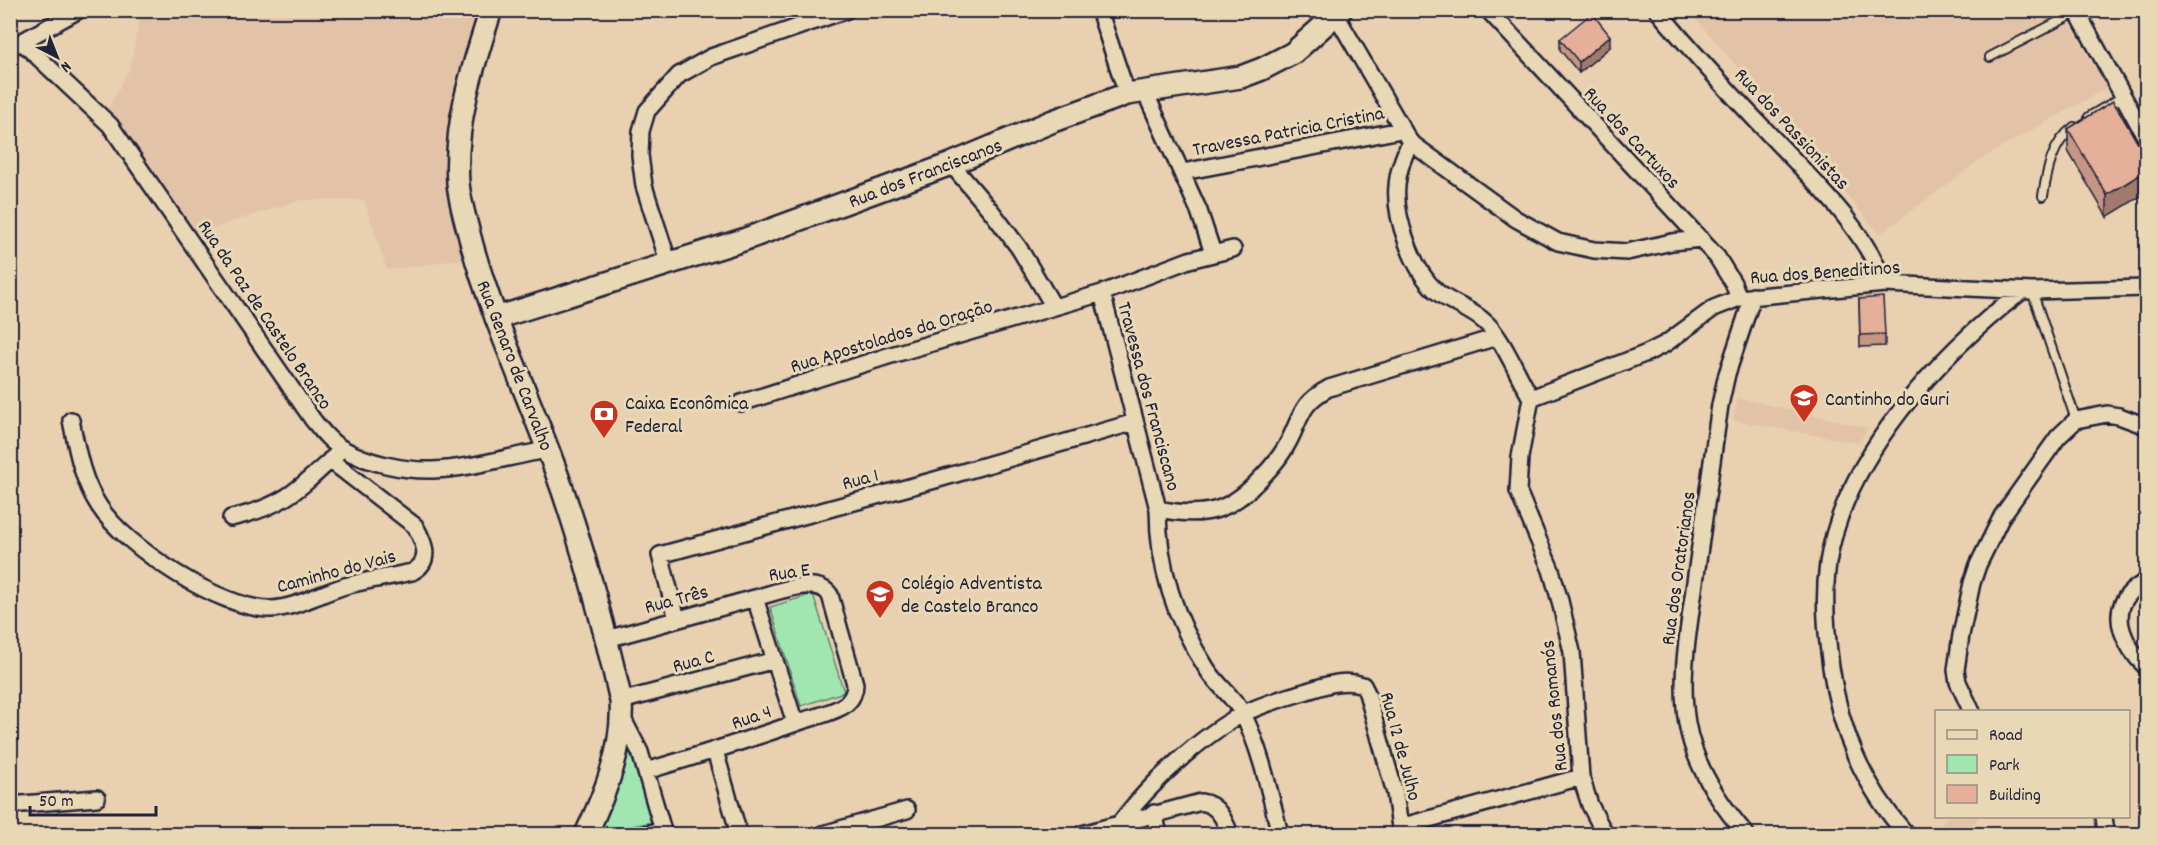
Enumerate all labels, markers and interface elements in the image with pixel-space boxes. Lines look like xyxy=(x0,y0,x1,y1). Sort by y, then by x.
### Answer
north arrow xyxy=(27,27,87,87)
text: N xyxy=(55,55,76,78)
street label: Rua dos Passionistas xyxy=(1727,63,1855,197)
street label: Rua dos Cartuxos xyxy=(1576,82,1686,197)
street label: Travessa Patricia Cristina xyxy=(1190,101,1387,165)
street label: Rua dos Franciscanos xyxy=(845,133,1007,217)
street label: Rua da Paz de Castelo Branco xyxy=(189,215,338,416)
street label: Rua dos Beneditinos xyxy=(1749,255,1901,293)
street label: Rua Genaro de Carvalho xyxy=(468,277,559,456)
street label: Rua Apostolados da Oração xyxy=(787,294,996,382)
street label: Travessa dos Franciscano xyxy=(1108,299,1186,495)
school or university icon: Cantinho do Guri xyxy=(1788,382,1820,424)
place label: Cantinho do Guri xyxy=(1825,387,1949,415)
place label: Caixa Econômica Federal xyxy=(625,391,749,442)
bank icon: Caixa Econômica Federal xyxy=(588,398,620,440)
street label: Rua 1 xyxy=(839,463,882,499)
street label: Rua dos Oratorianos xyxy=(1655,490,1705,647)
street label: Caminho do Vais xyxy=(274,544,400,602)
street label: Rua E xyxy=(767,557,812,591)
place label: Colégio Adventista de Castelo Branco xyxy=(901,571,1043,622)
school or university icon: Colégio Adventista de Castelo Branco xyxy=(864,578,896,620)
street label: Rua Três xyxy=(642,579,712,623)
street label: Rua dos Romanós xyxy=(1535,639,1577,773)
street label: Rua C xyxy=(670,644,718,682)
street label: Rua 12 de Julho xyxy=(1371,689,1427,804)
street label: Rua 4 xyxy=(728,699,776,739)
legend xyxy=(1935,710,2130,818)
text: Road xyxy=(1989,724,2023,749)
text: Park xyxy=(1989,754,2020,779)
scale bar xyxy=(30,779,156,817)
text: Building xyxy=(1989,784,2041,809)
text: 50 m xyxy=(39,790,74,815)

